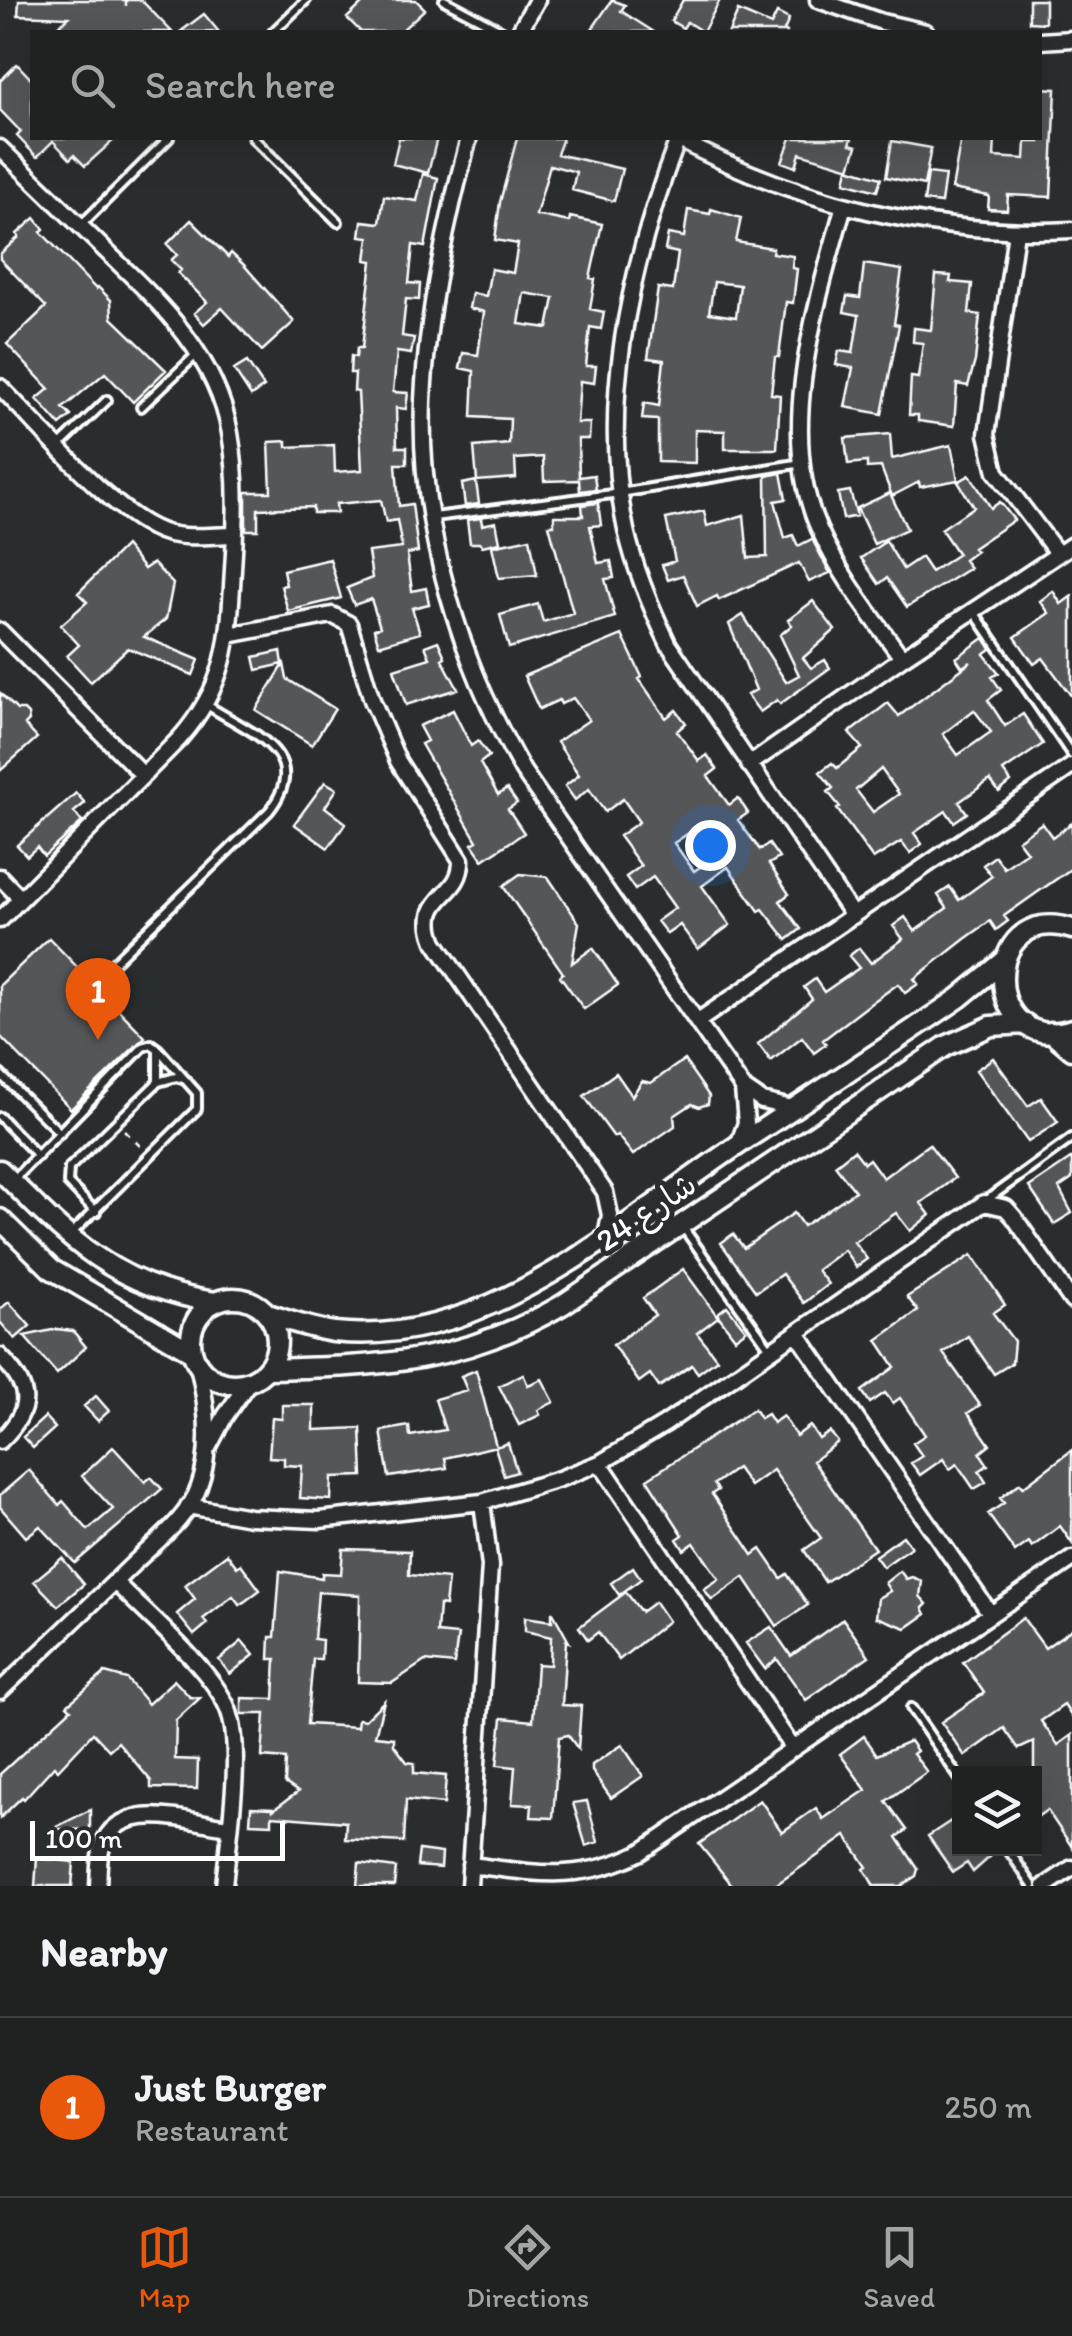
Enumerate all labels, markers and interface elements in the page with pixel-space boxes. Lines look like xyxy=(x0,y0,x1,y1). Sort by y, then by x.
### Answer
search box xyxy=(30,30,1042,140)
icon: search xyxy=(65,58,120,113)
text: Search here xyxy=(145,62,336,108)
your location xyxy=(685,820,736,871)
pin: 1 xyxy=(66,958,130,1040)
street label: شارع 24 xyxy=(589,1165,706,1263)
map controls xyxy=(952,1766,1042,1856)
button: layers xyxy=(952,1766,1042,1856)
scale bar xyxy=(30,1816,285,1860)
text: 100 m xyxy=(45,1821,122,1855)
text: Nearby xyxy=(40,1926,167,1977)
text: Just Burger xyxy=(135,2065,326,2111)
text: 1 xyxy=(65,2088,80,2126)
text: 250 m xyxy=(945,2088,1032,2126)
text: Restaurant xyxy=(135,2111,289,2149)
tab: Map xyxy=(137,2220,192,2314)
tab: Directions xyxy=(466,2220,589,2314)
tab: Saved xyxy=(863,2220,935,2314)

